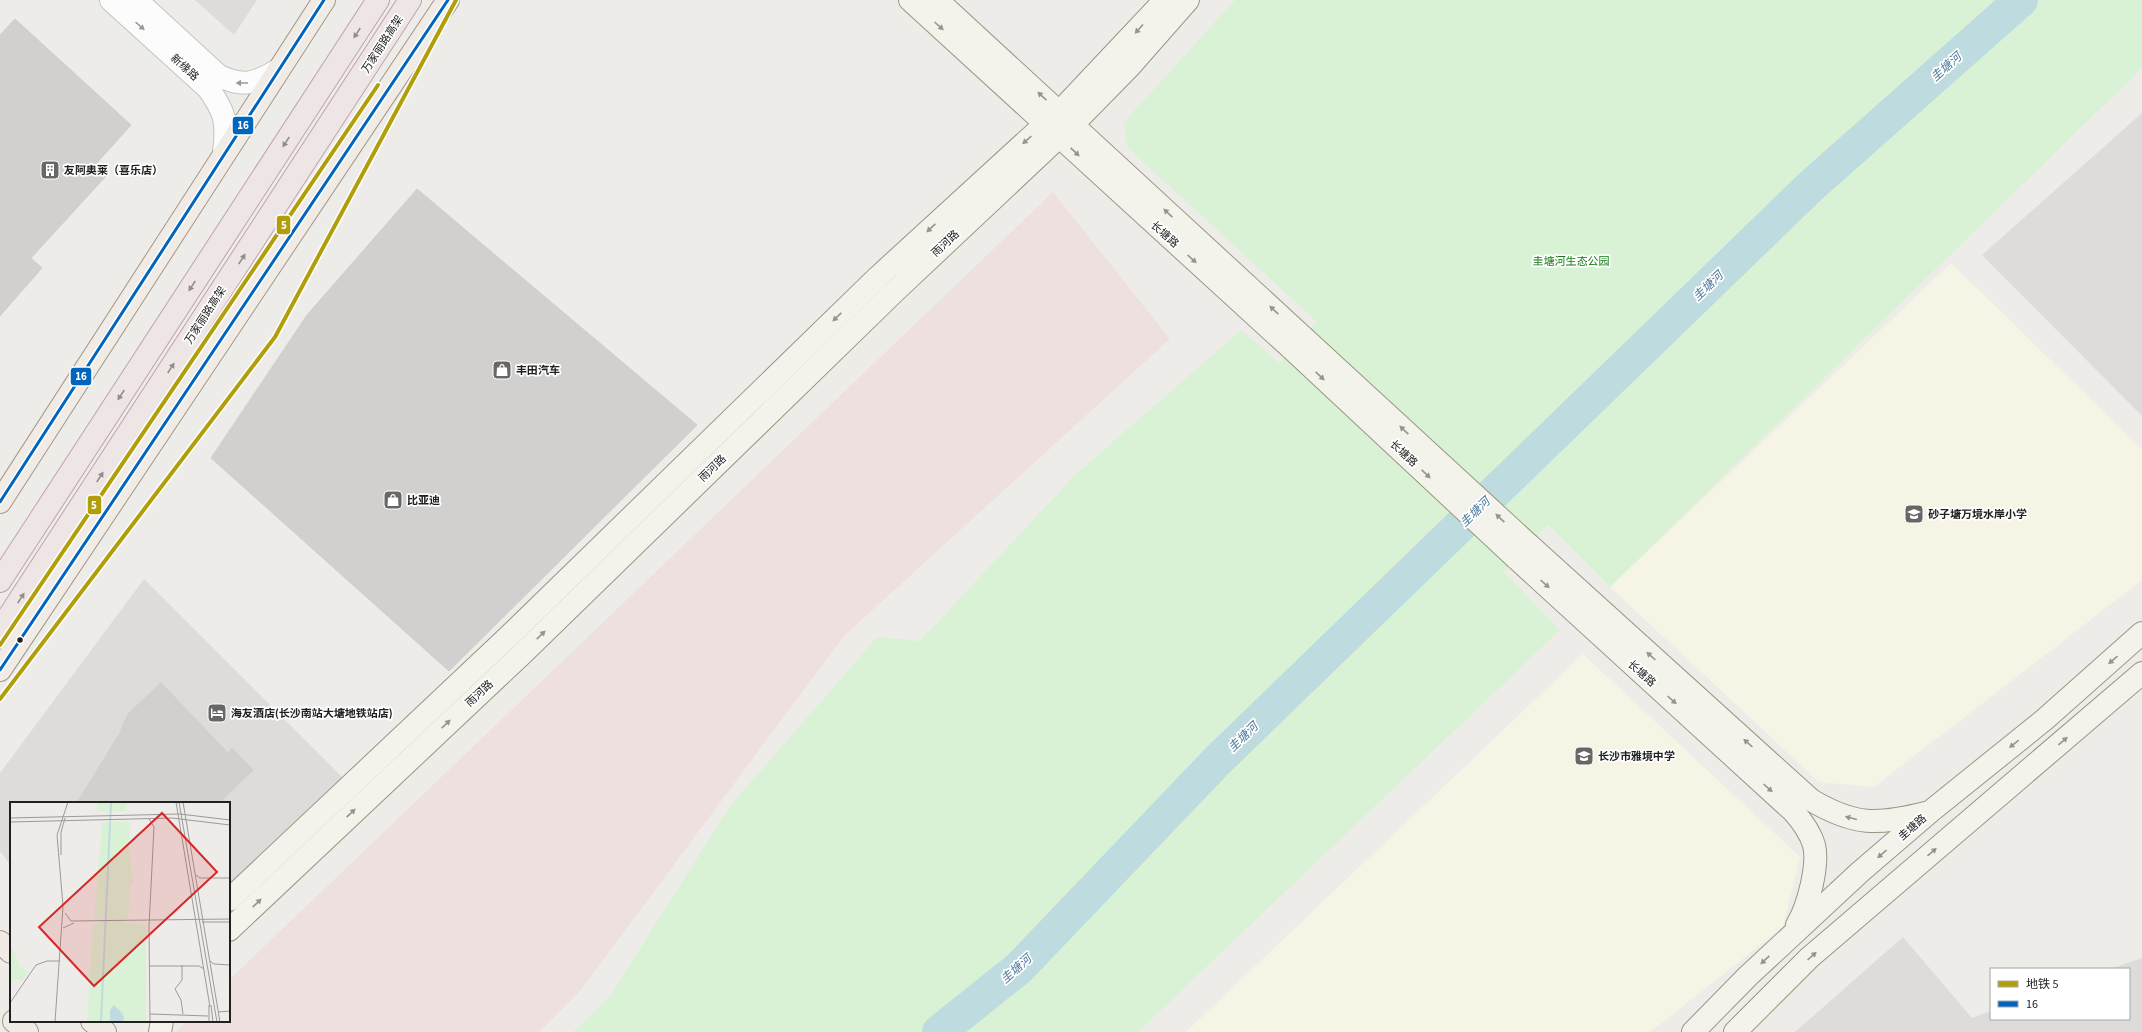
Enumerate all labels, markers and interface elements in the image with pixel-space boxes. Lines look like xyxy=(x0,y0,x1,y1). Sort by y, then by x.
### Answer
street label: 万家丽路高架 xyxy=(358,13,407,76)
one-way arrow xyxy=(135,22,145,31)
one-way arrow xyxy=(933,22,944,31)
one-way arrow xyxy=(1134,24,1144,34)
one-way arrow xyxy=(353,28,361,38)
water label: 圭塘河 xyxy=(1927,48,1967,86)
street label: 新缘路 xyxy=(167,51,202,84)
one-way arrow xyxy=(235,80,248,86)
one-way arrow xyxy=(1037,91,1047,101)
line badge: 16 xyxy=(232,116,254,135)
text: 16 xyxy=(237,118,249,133)
one-way arrow xyxy=(1022,135,1032,145)
one-way arrow xyxy=(282,137,290,147)
one-way arrow xyxy=(1071,147,1080,156)
building icon: 友阿奥莱（喜乐店） xyxy=(39,159,61,181)
place label: 友阿奥莱（喜乐店） xyxy=(64,163,163,178)
one-way arrow xyxy=(1163,208,1173,217)
line badge: 5 xyxy=(276,215,291,235)
text: 5 xyxy=(281,218,287,233)
street label: 长塘路 xyxy=(1147,218,1182,251)
one-way arrow xyxy=(926,223,936,233)
street label: 雨河路 xyxy=(928,227,963,260)
one-way arrow xyxy=(238,253,245,265)
one-way arrow xyxy=(1187,254,1197,263)
park label: 圭塘河生态公园 xyxy=(1533,254,1610,269)
water label: 圭塘河 xyxy=(1689,266,1729,305)
one-way arrow xyxy=(189,280,196,292)
street label: 万家丽路高架 xyxy=(181,284,230,347)
one-way arrow xyxy=(1269,305,1279,315)
one-way arrow xyxy=(832,312,842,322)
shop icon: 丰田汽车 xyxy=(491,359,513,381)
one-way arrow xyxy=(167,362,174,374)
place label: 丰田汽车 xyxy=(516,363,560,378)
line badge: 16 xyxy=(70,367,92,386)
text: 16 xyxy=(75,369,87,384)
one-way arrow xyxy=(1315,371,1325,380)
one-way arrow xyxy=(118,389,125,401)
one-way arrow xyxy=(1399,426,1410,435)
street label: 长塘路 xyxy=(1386,437,1421,470)
street label: 雨河路 xyxy=(695,452,729,485)
one-way arrow xyxy=(1421,469,1431,478)
one-way arrow xyxy=(96,472,104,482)
shop icon: 比亚迪 xyxy=(382,489,404,511)
water label: 圭塘河 xyxy=(1456,492,1496,531)
place label: 比亚迪 xyxy=(407,493,440,508)
line badge: 5 xyxy=(87,495,102,515)
text: 5 xyxy=(91,498,97,513)
school or university icon: 砂子塘万境水岸小学 xyxy=(1903,503,1925,525)
place label: 砂子塘万境水岸小学 xyxy=(1928,507,2027,522)
one-way arrow xyxy=(1495,514,1505,523)
one-way arrow xyxy=(1540,579,1550,588)
one-way arrow xyxy=(17,592,25,603)
one-way arrow xyxy=(536,630,546,640)
unlabelled marker xyxy=(15,635,25,645)
one-way arrow xyxy=(1646,651,1656,660)
one-way arrow xyxy=(2108,655,2119,664)
street label: 长塘路 xyxy=(1624,657,1659,690)
street label: 雨河路 xyxy=(462,677,497,710)
one-way arrow xyxy=(1667,695,1677,705)
hotel icon: 海友酒店(长沙南站大塘地铁站店) xyxy=(206,702,228,724)
place label: 海友酒店(长沙南站大塘地铁站店) xyxy=(231,706,393,721)
water label: 圭塘河 xyxy=(1224,717,1264,756)
one-way arrow xyxy=(441,720,451,729)
one-way arrow xyxy=(2057,736,2068,745)
one-way arrow xyxy=(1742,738,1753,747)
one-way arrow xyxy=(2009,740,2020,748)
school or university icon: 长沙市雅境中学 xyxy=(1573,745,1595,767)
place label: 长沙市雅境中学 xyxy=(1598,749,1675,764)
one-way arrow xyxy=(1763,783,1773,792)
inset map xyxy=(10,802,230,1022)
one-way arrow xyxy=(346,808,356,818)
street label: 圭塘路 xyxy=(1895,811,1930,844)
one-way arrow xyxy=(1845,815,1857,821)
one-way arrow xyxy=(1927,848,1936,857)
one-way arrow xyxy=(1876,849,1887,858)
one-way arrow xyxy=(252,898,262,908)
water label: 圭塘河 xyxy=(997,950,1037,988)
one-way arrow xyxy=(1807,951,1817,960)
one-way arrow xyxy=(1760,955,1770,965)
legend xyxy=(1990,968,2130,1020)
text: 地铁 5 xyxy=(2026,976,2058,993)
text: 16 xyxy=(2026,996,2038,1013)

